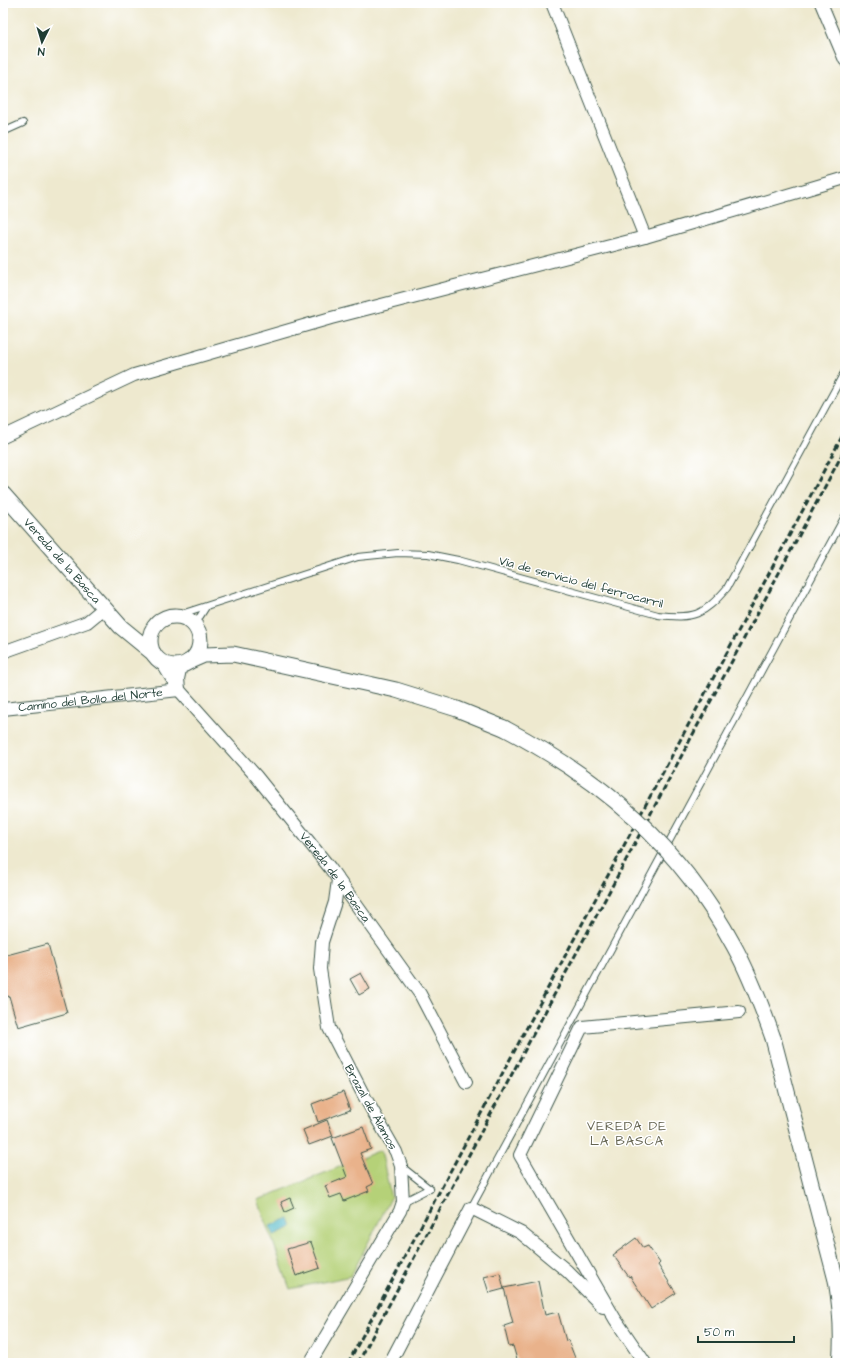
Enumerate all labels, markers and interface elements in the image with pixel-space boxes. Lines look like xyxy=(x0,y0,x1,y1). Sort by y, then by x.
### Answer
north arrow xyxy=(22,22,62,62)
text: N xyxy=(37,44,45,59)
street label: Vereda de la Basca xyxy=(19,515,104,607)
street label: Vía de servicio del ferrocarril xyxy=(497,552,665,613)
street label: Camino del Bollo del Norte xyxy=(18,684,164,716)
street label: Vereda de la Basca xyxy=(295,829,374,926)
street label: Brazal de Álamos xyxy=(340,1061,401,1153)
district label: VEREDA DE LA BASCA xyxy=(587,1117,667,1150)
scale bar xyxy=(698,1318,794,1344)
text: 50 m xyxy=(704,1324,735,1341)

